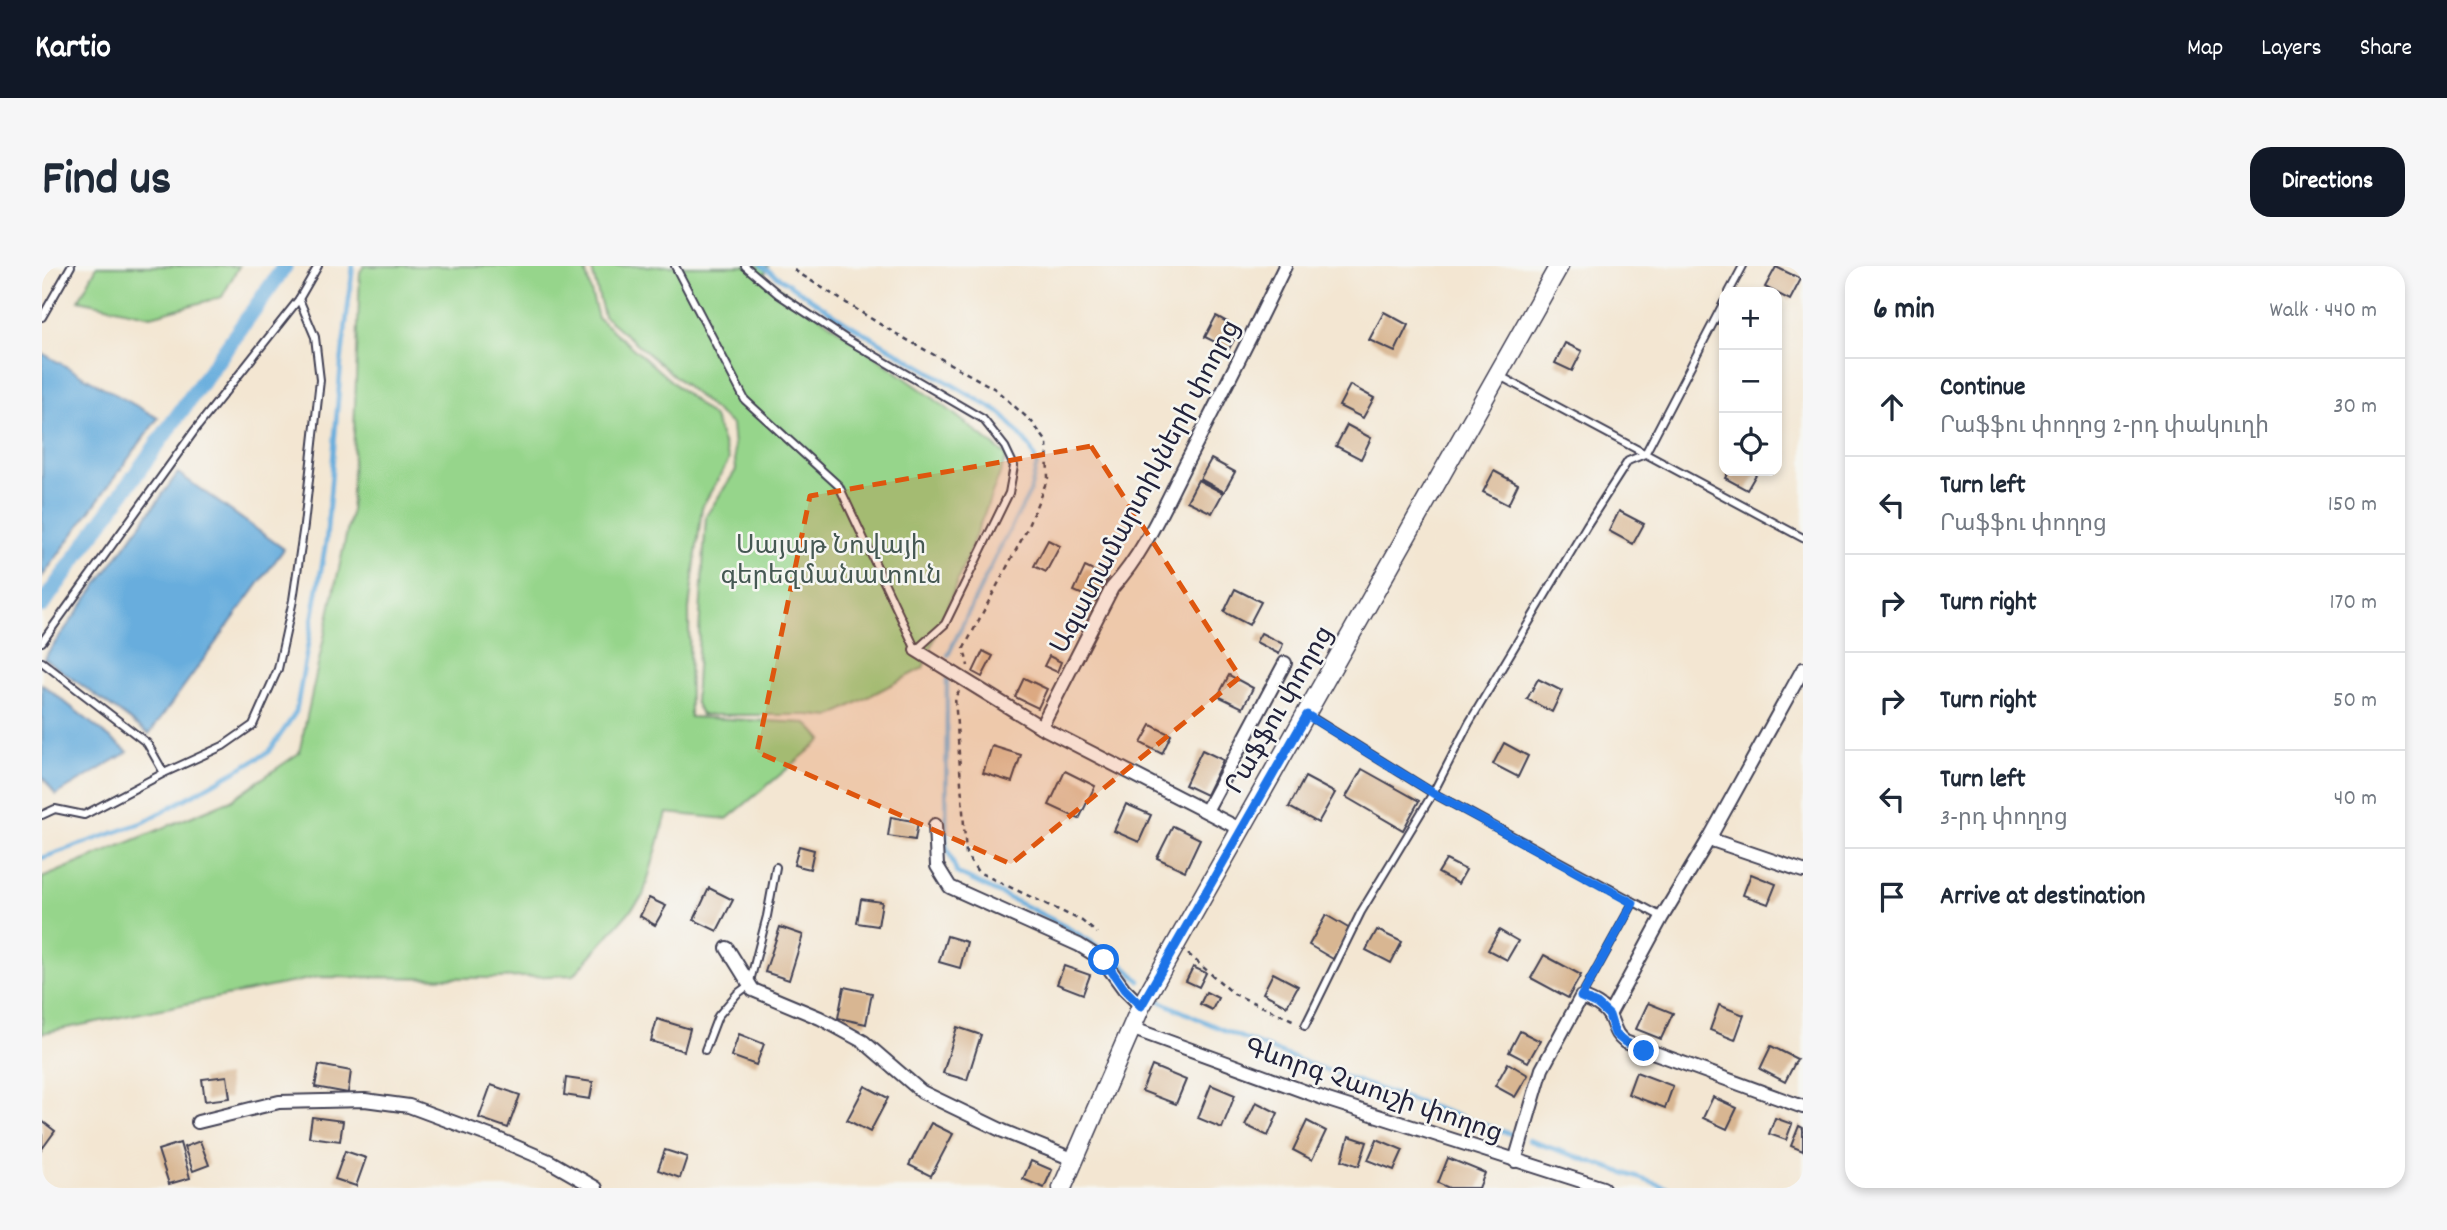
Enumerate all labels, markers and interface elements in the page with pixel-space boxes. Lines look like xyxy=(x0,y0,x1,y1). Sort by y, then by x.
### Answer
text: Kartio xyxy=(35,26,111,73)
text: Map xyxy=(2187,32,2223,66)
text: Layers xyxy=(2261,32,2322,66)
text: Share xyxy=(2360,32,2412,66)
text: Find us xyxy=(42,147,171,217)
button: Directions xyxy=(2250,147,2405,217)
map controls xyxy=(1719,287,1782,476)
button: + xyxy=(1719,287,1782,350)
text: 6 min xyxy=(1873,290,1935,333)
text: Walk · 440 m xyxy=(2270,295,2377,328)
street label: Ազատամարտիկների փողոց xyxy=(1043,314,1251,661)
button: − xyxy=(1719,350,1782,413)
text: Continue xyxy=(1940,370,2025,407)
icon: ahead xyxy=(1873,388,1911,426)
text: 30 m xyxy=(2333,391,2377,424)
text: Րաֆֆու փողոց 2-րդ փակուղի xyxy=(1940,411,2269,444)
button: locate xyxy=(1719,413,1782,476)
text: Turn left xyxy=(1940,468,2026,505)
icon: left xyxy=(1873,486,1911,524)
text: 150 m xyxy=(2328,489,2377,522)
text: Րաֆֆու փողոց xyxy=(1940,509,2107,542)
park label: Սայաթ Նովայի գերեզմանատուն xyxy=(720,529,942,596)
icon: right xyxy=(1873,584,1911,622)
text: Turn right xyxy=(1940,585,2037,622)
text: 170 m xyxy=(2330,587,2377,620)
street label: Րաֆֆու փողոց xyxy=(1218,620,1344,802)
icon: right xyxy=(1873,682,1911,720)
text: Turn right xyxy=(1940,683,2037,720)
text: 50 m xyxy=(2333,685,2377,718)
text: Turn left xyxy=(1940,762,2026,799)
icon: left xyxy=(1873,780,1911,818)
text: 40 m xyxy=(2334,783,2377,816)
text: 3-րդ փողոց xyxy=(1940,803,2068,836)
icon: arrive xyxy=(1873,878,1911,916)
text: Arrive at destination xyxy=(1940,879,2145,916)
route start xyxy=(1088,944,1119,975)
street label: Գևորգ Չաուշի փողոց xyxy=(1239,1031,1507,1154)
route end xyxy=(1628,1035,1659,1066)

